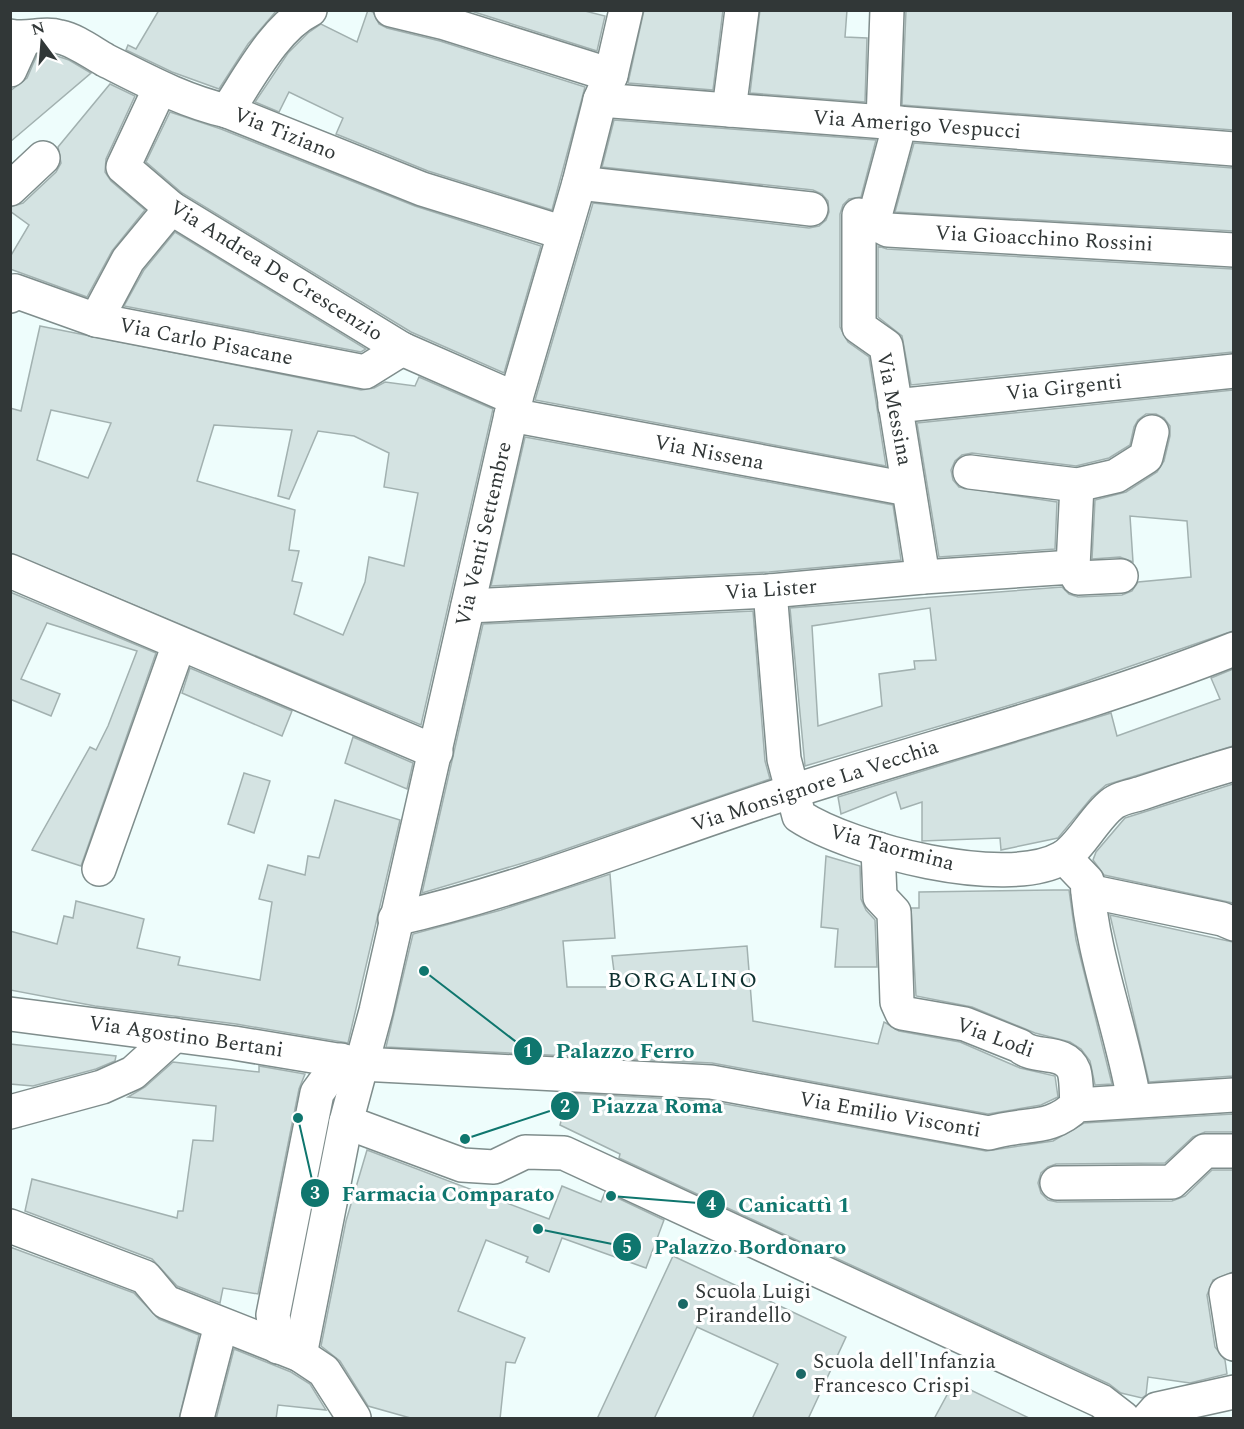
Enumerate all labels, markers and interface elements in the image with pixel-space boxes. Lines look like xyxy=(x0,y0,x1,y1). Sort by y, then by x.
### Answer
north arrow xyxy=(12,12,72,72)
text: N xyxy=(29,15,48,42)
street label: Via Tiziano xyxy=(229,99,341,169)
street label: Via Amerigo Vespucci xyxy=(812,102,1022,148)
street label: Via Andrea De Crescenzio xyxy=(163,192,389,350)
street label: Via Gioacchino Rossini xyxy=(934,217,1154,261)
street label: Via Carlo Pisacane xyxy=(116,309,296,375)
street label: Via Messina xyxy=(867,350,921,469)
street label: Via Girgenti xyxy=(1004,366,1124,410)
street label: Via Nissena xyxy=(651,427,767,479)
street label: Via Venti Settembre xyxy=(447,438,521,630)
street label: Via Lister xyxy=(724,571,818,609)
street label: Via Monsignore La Vecchia xyxy=(687,731,943,841)
street label: Via Taormina xyxy=(826,816,959,880)
district label: BORGALINO xyxy=(608,964,758,997)
street label: Via Agostino Bertani xyxy=(87,1008,285,1066)
street label: Via Lodi xyxy=(952,1009,1038,1067)
callout: Palazzo Ferro xyxy=(513,1031,707,1071)
text: Palazzo Ferro xyxy=(555,1035,695,1068)
text: 1 xyxy=(523,1038,533,1065)
street label: Via Emilio Visconti xyxy=(797,1083,983,1147)
callout: Piazza Roma xyxy=(550,1086,735,1126)
text: Piazza Roma xyxy=(591,1090,723,1123)
text: 2 xyxy=(560,1093,570,1120)
callout: Farmacia Comparato xyxy=(300,1173,567,1213)
text: Farmacia Comparato xyxy=(341,1178,555,1211)
text: 3 xyxy=(310,1180,320,1207)
callout: Canicattì 1 xyxy=(696,1184,862,1224)
text: Canicattì 1 xyxy=(738,1189,850,1222)
text: 4 xyxy=(706,1191,716,1218)
callout: Palazzo Bordonaro xyxy=(612,1227,858,1267)
text: Palazzo Bordonaro xyxy=(654,1231,846,1264)
text: 5 xyxy=(622,1234,632,1261)
place label: Scuola Luigi Pirandello xyxy=(695,1276,811,1332)
marker: Scuola Luigi Pirandello xyxy=(676,1297,690,1311)
place label: Scuola dell'Infanzia Francesco Crispi xyxy=(813,1346,997,1402)
marker: Scuola dell'Infanzia Francesco Crispi xyxy=(794,1367,808,1381)

